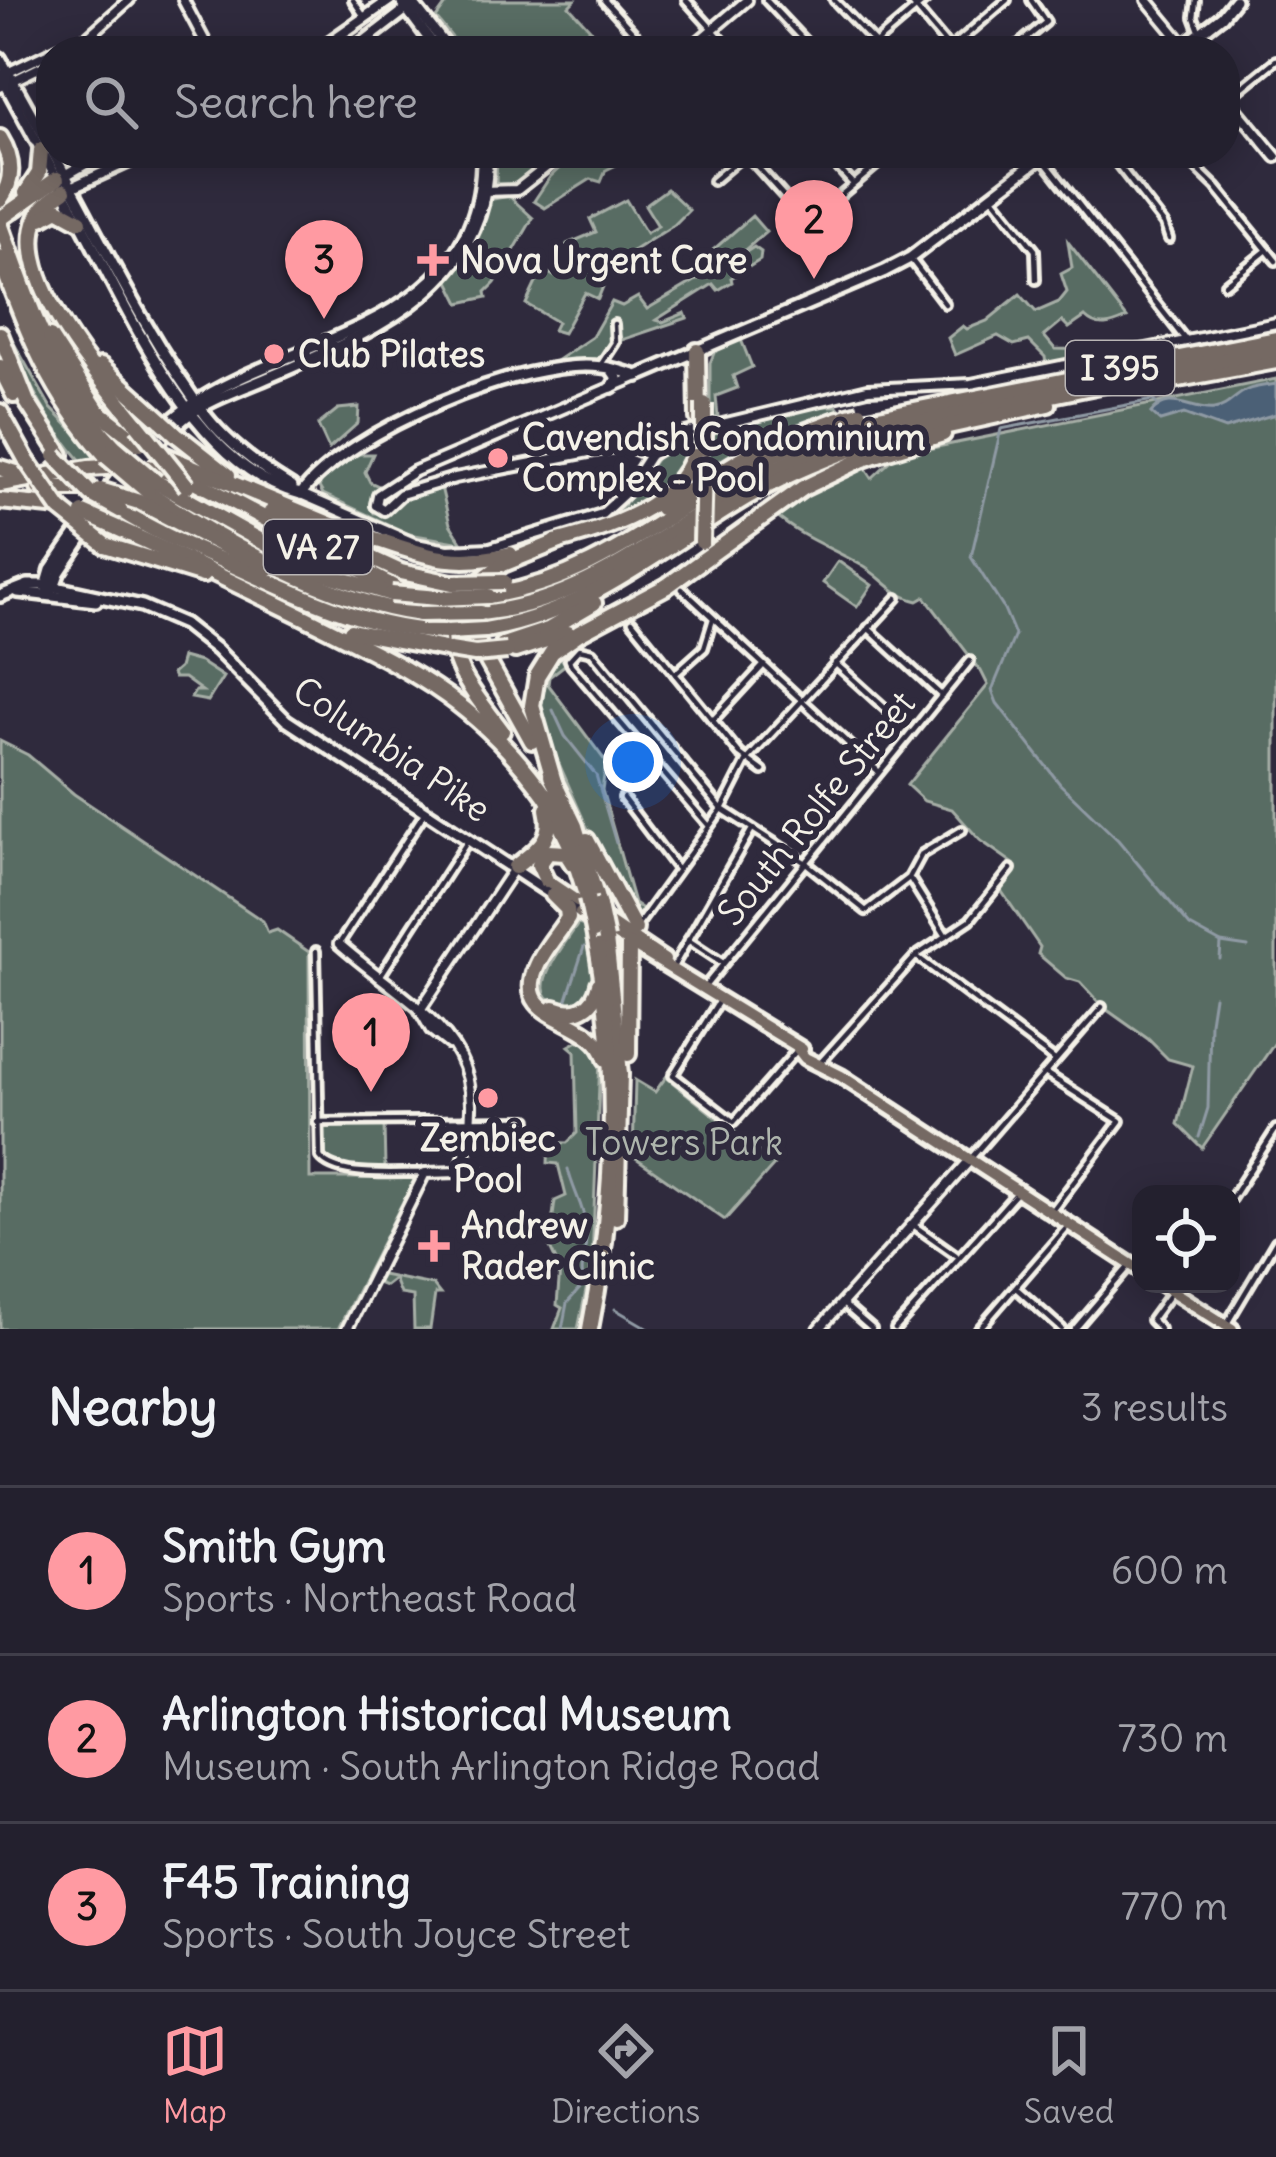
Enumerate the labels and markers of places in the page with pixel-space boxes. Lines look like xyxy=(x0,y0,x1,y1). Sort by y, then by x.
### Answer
pin: 2 xyxy=(775,180,853,279)
pin: 3 xyxy=(285,220,363,319)
place label: Nova Urgent Care xyxy=(460,238,747,283)
marker: Nova Urgent Care xyxy=(417,244,449,276)
place label: Club Pilates xyxy=(298,332,485,377)
marker: Club Pilates xyxy=(261,341,287,367)
place label: Cavendish Condominium Complex - Pool xyxy=(522,415,926,501)
marker: Cavendish Condominium Complex - Pool xyxy=(485,445,511,471)
pin: 1 xyxy=(332,993,410,1092)
marker: Zembiec Pool xyxy=(475,1085,501,1111)
place label: Zembiec Pool xyxy=(420,1116,556,1202)
place label: Andrew Rader Clinic xyxy=(461,1203,655,1289)
marker: Andrew Rader Clinic xyxy=(418,1230,450,1262)

